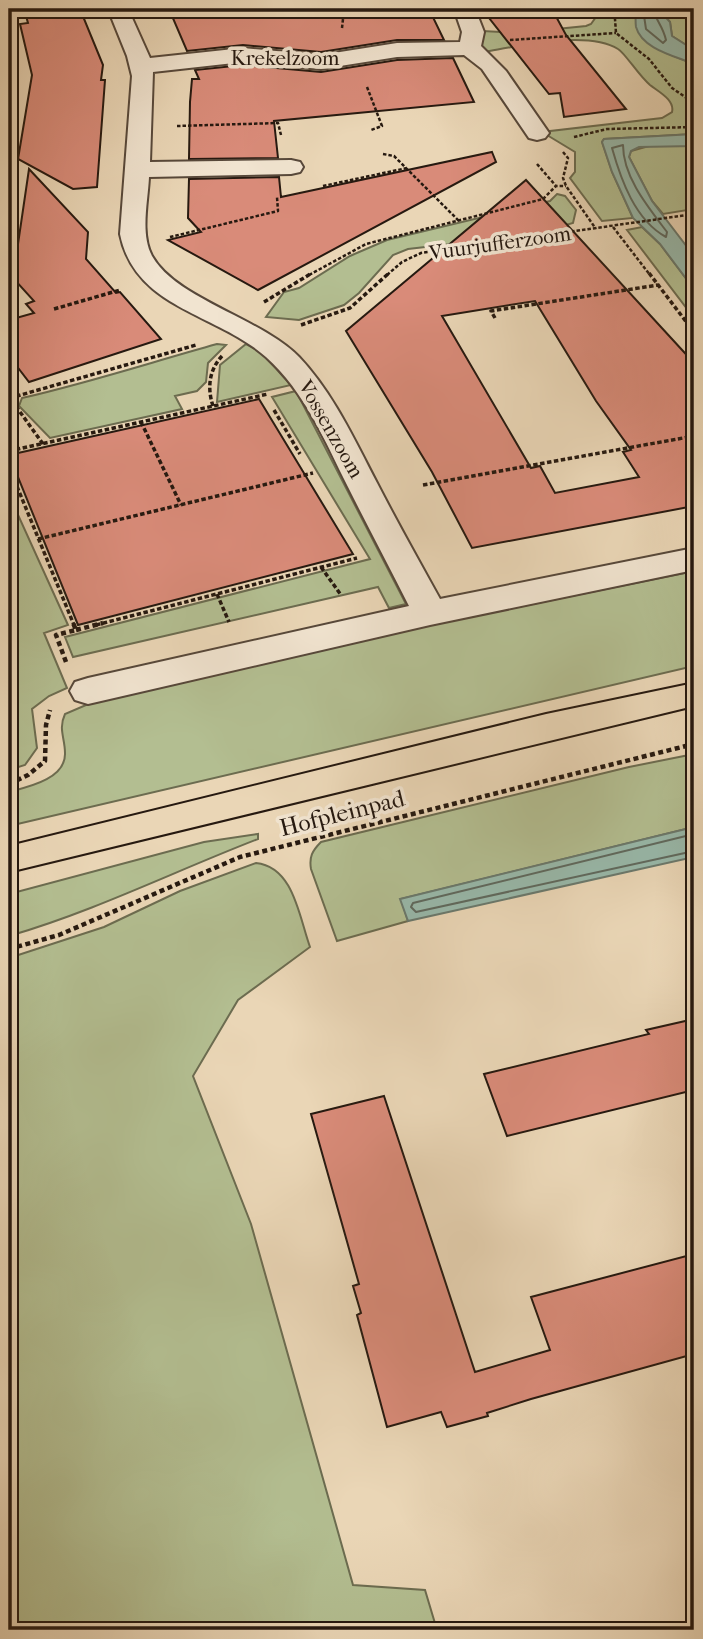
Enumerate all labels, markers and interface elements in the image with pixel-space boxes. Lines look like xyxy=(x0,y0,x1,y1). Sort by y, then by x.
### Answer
street label: Krekelzoom xyxy=(231,46,340,70)
street label: Vuurjufferzoom xyxy=(426,221,573,265)
street label: Vossenzoom xyxy=(293,375,369,483)
street label: Hofpleinpad xyxy=(277,784,408,842)

